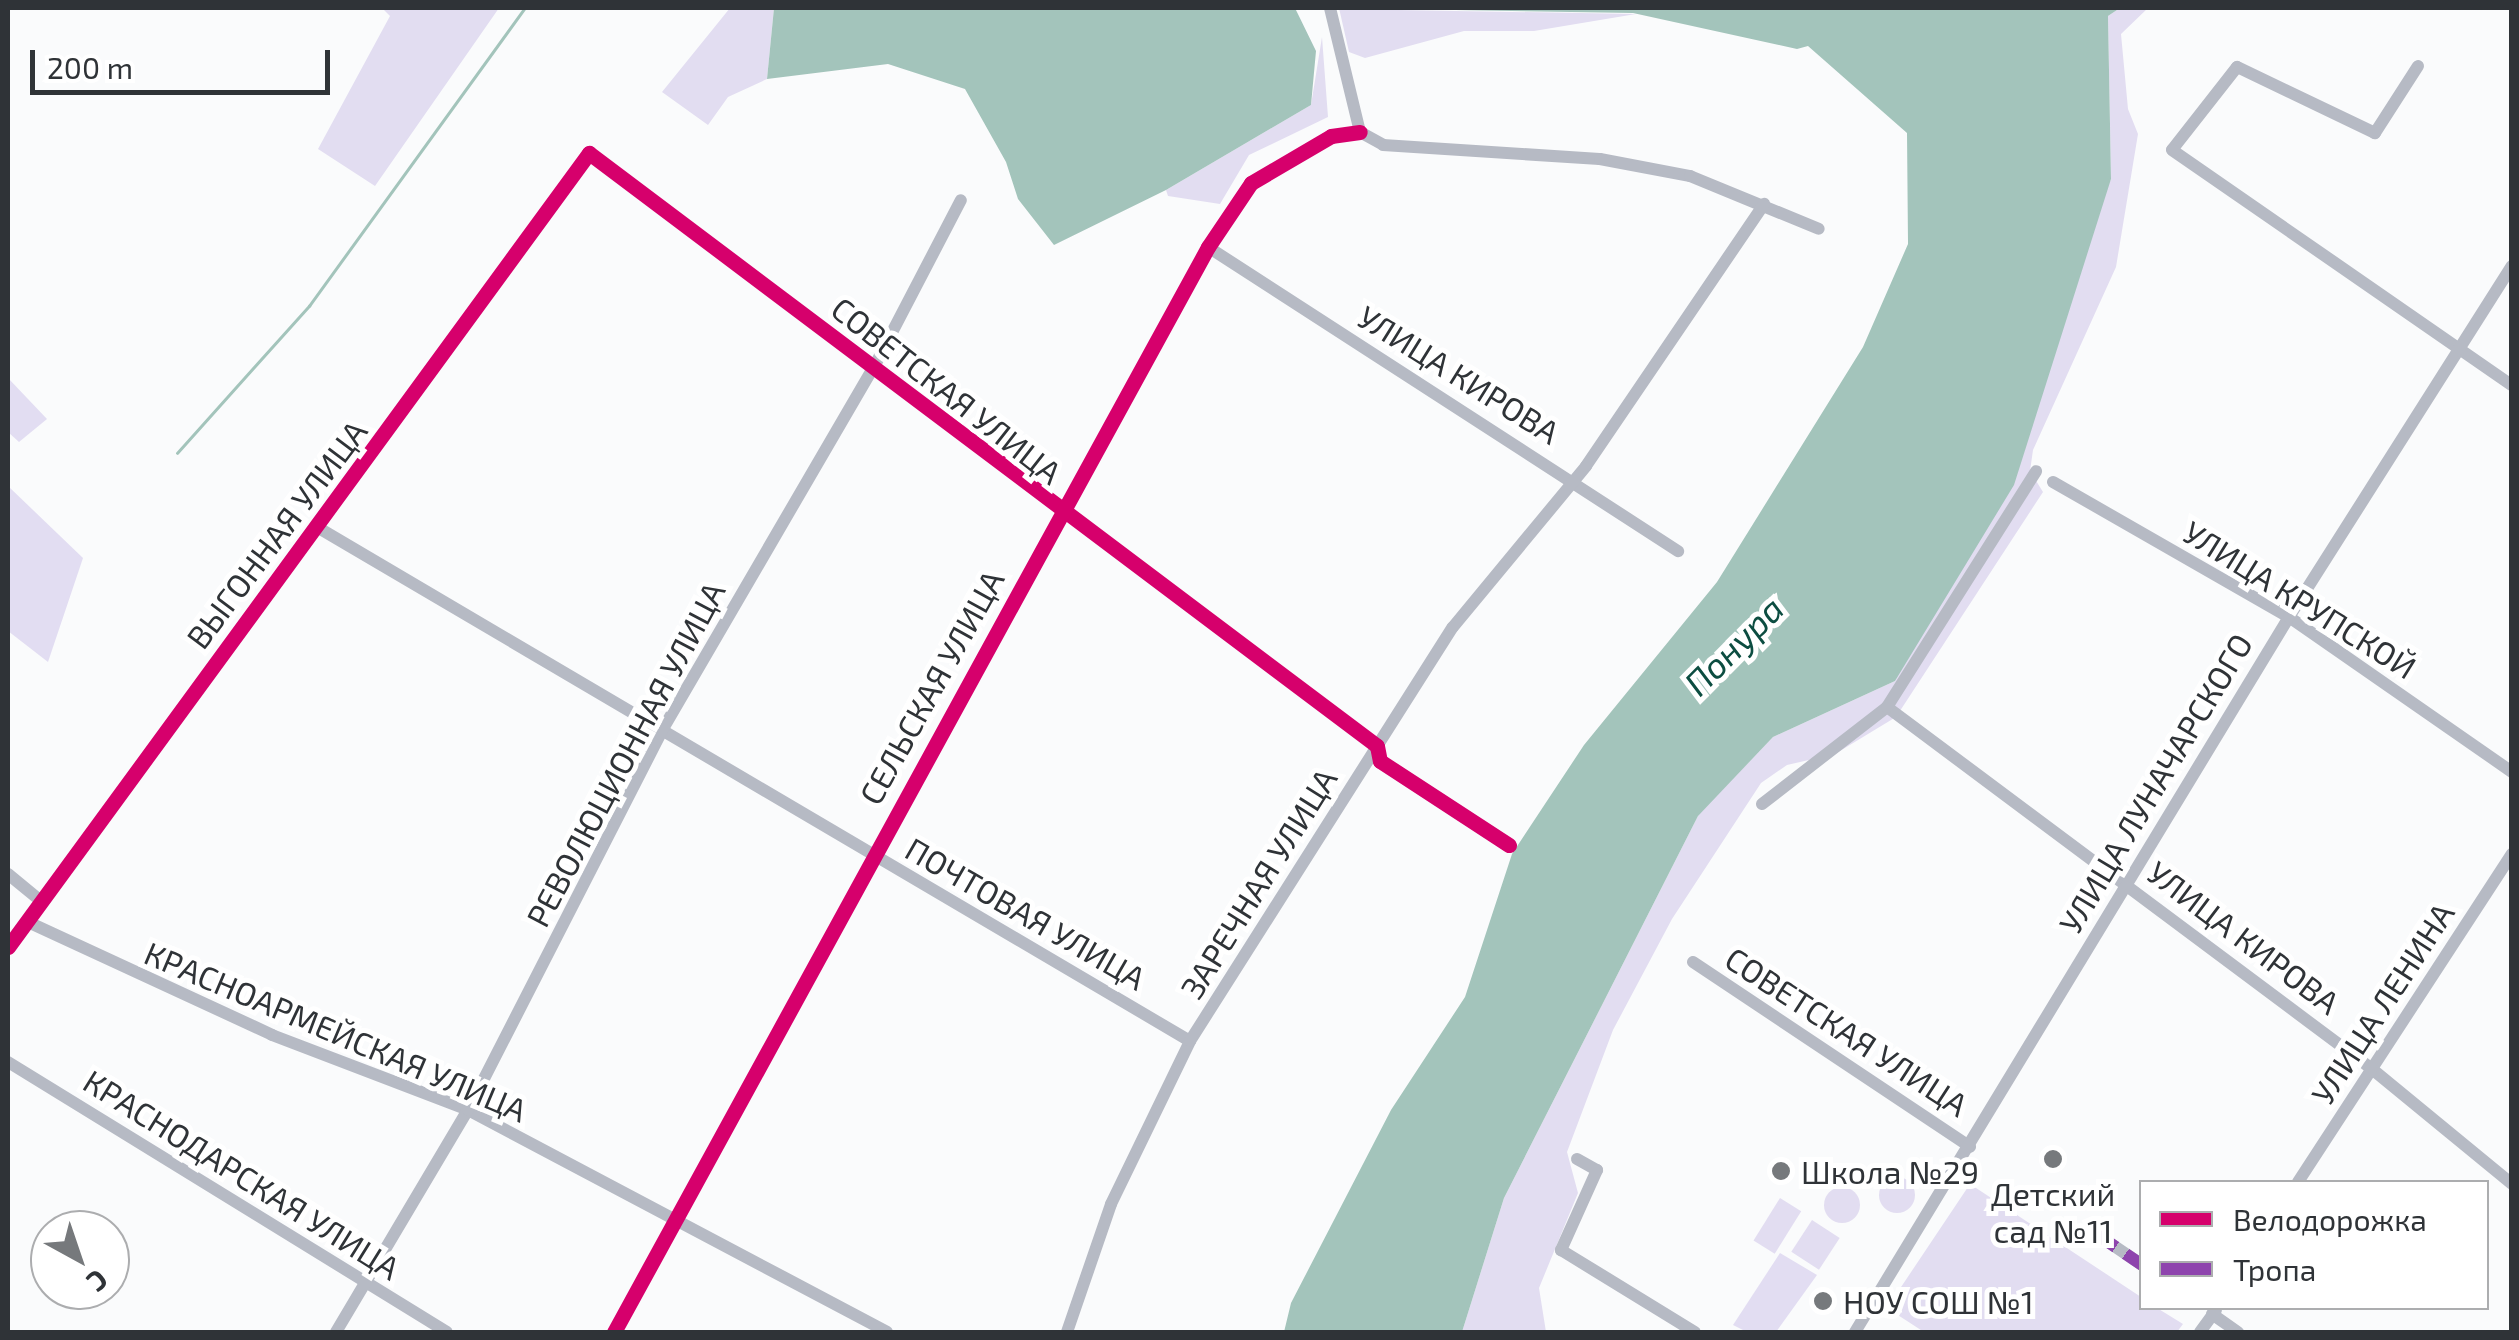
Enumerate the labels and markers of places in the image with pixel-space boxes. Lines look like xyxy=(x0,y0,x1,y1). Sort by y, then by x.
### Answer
marker: Детский сад №11 xyxy=(2042,1148,2064,1170)
place label: Школа №29 xyxy=(1801,1152,1979,1190)
marker: Школа №29 xyxy=(1770,1160,1792,1182)
place label: Детский сад №11 xyxy=(1991,1175,2115,1250)
place label: НОУ СОШ №1 xyxy=(1843,1282,2034,1320)
marker: НОУ СОШ №1 xyxy=(1812,1290,1834,1312)

